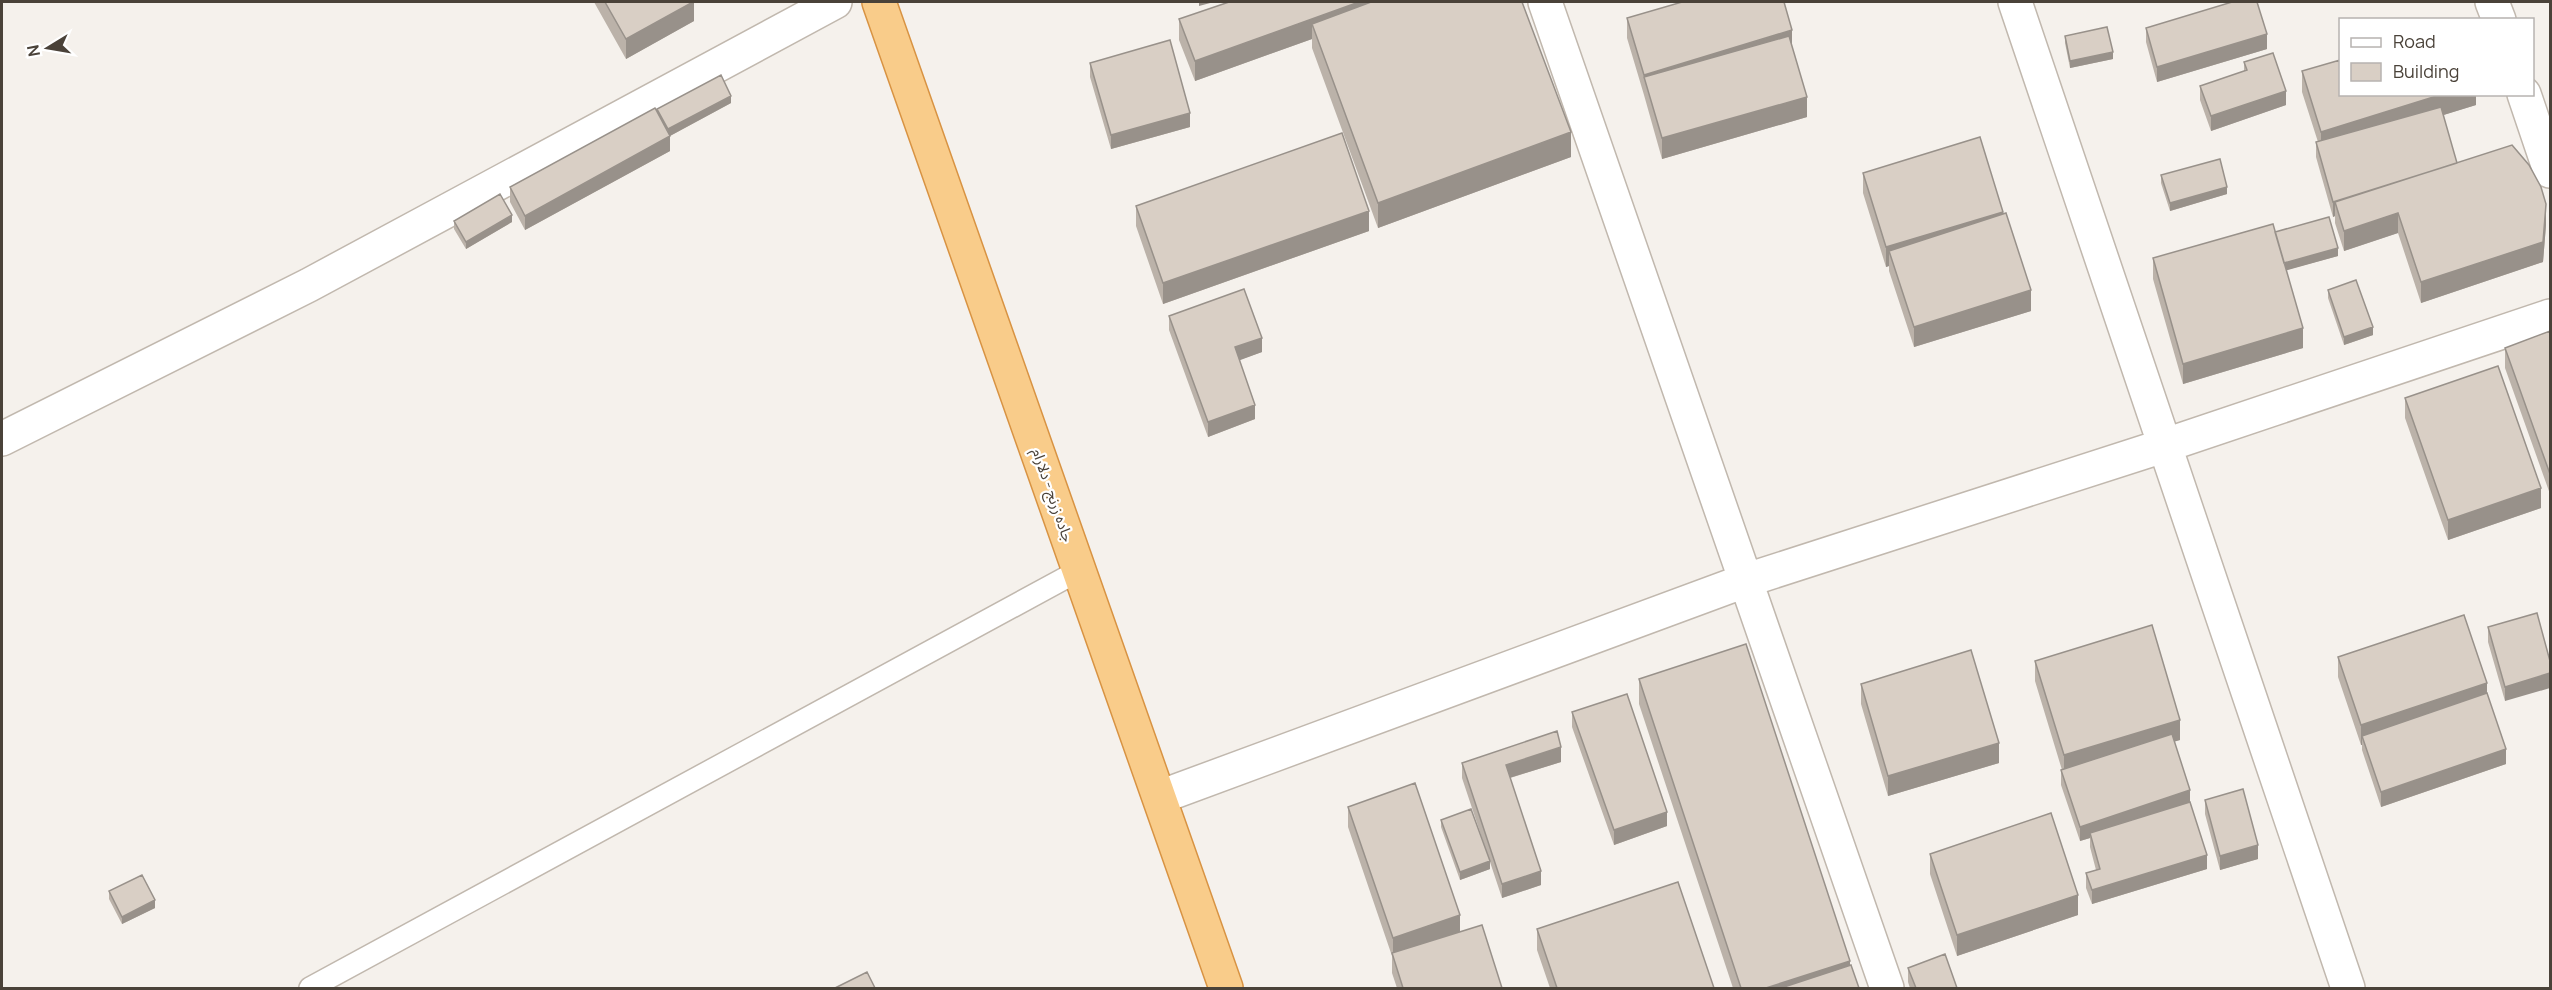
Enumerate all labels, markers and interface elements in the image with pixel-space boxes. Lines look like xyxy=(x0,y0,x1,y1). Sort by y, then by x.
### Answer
north arrow xyxy=(18,18,78,78)
legend xyxy=(2339,18,2534,96)
text: Road xyxy=(2393,29,2436,53)
text: N xyxy=(21,43,45,59)
text: Building xyxy=(2393,59,2459,83)
street label: جاده زرنج - دلارام xyxy=(1025,445,1079,546)

